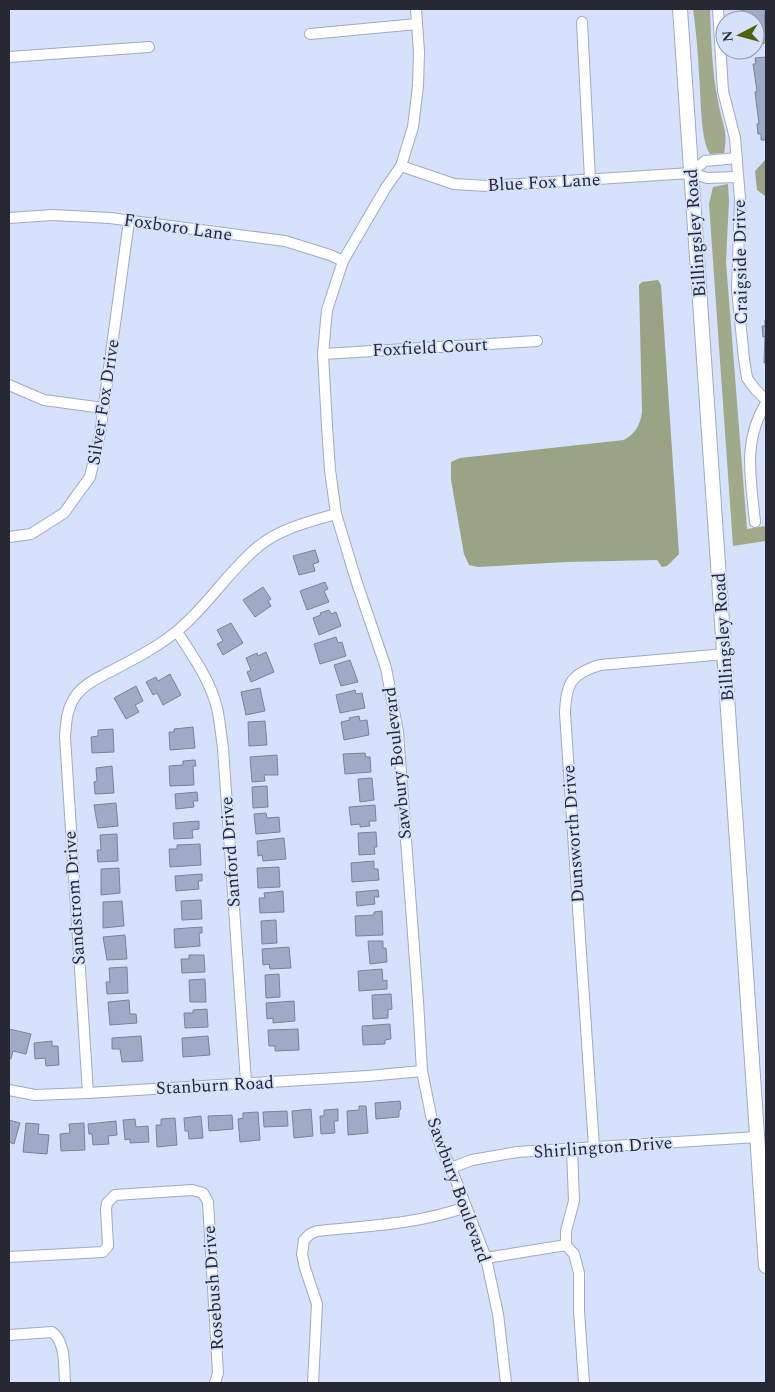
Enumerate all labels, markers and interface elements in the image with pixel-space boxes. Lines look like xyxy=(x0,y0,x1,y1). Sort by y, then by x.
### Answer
north arrow xyxy=(715,10,765,60)
text: N xyxy=(717,30,739,43)
street label: Blue Fox Lane xyxy=(487,166,601,199)
street label: Billingsley Road xyxy=(678,168,713,298)
street label: Craigside Drive xyxy=(726,199,755,325)
street label: Foxboro Lane xyxy=(122,207,234,248)
street label: Foxfield Court xyxy=(372,331,489,364)
street label: Silver Fox Drive xyxy=(80,337,127,467)
street label: Billingsley Road xyxy=(706,572,741,702)
street label: Sawbury Boulevard xyxy=(376,685,419,841)
street label: Dunsworth Drive xyxy=(555,764,592,904)
street label: Sanford Drive xyxy=(213,796,248,908)
street label: Sandstrom Drive xyxy=(56,830,93,966)
street label: Stanburn Road xyxy=(155,1069,275,1102)
street label: Sawbury Boulevard xyxy=(420,1114,497,1267)
street label: Shirlington Drive xyxy=(533,1129,673,1166)
street label: Rosebush Drive xyxy=(196,1225,231,1351)

